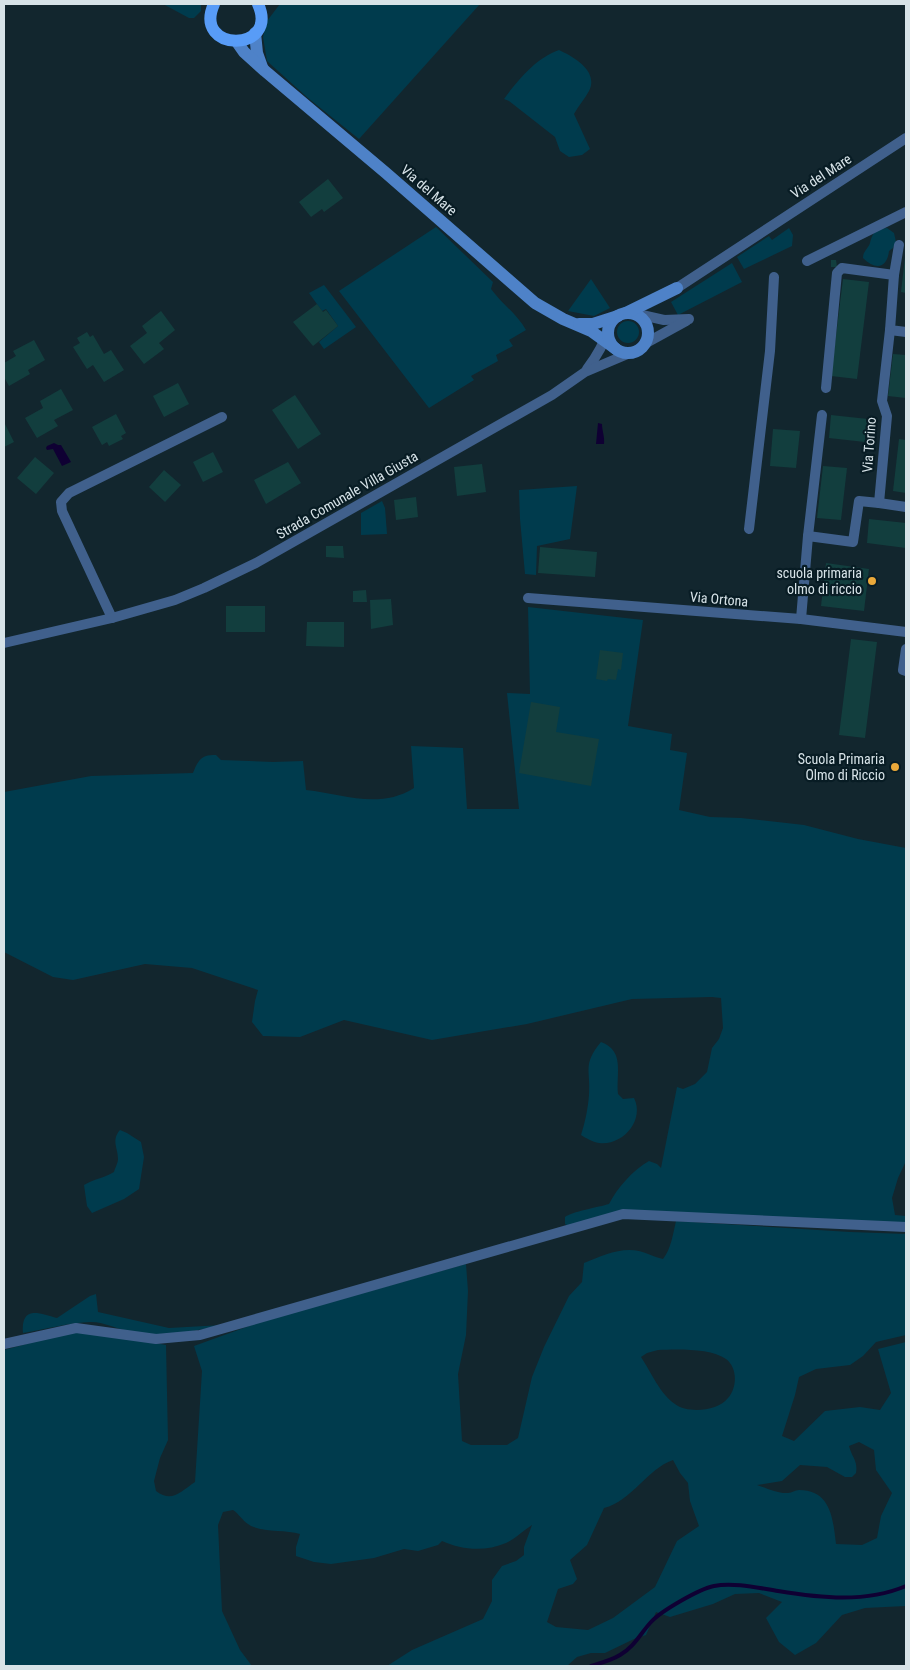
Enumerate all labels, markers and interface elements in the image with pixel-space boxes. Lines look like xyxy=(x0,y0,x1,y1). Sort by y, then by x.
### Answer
street label: Via del Mare xyxy=(788,150,855,201)
street label: Via del Mare xyxy=(398,161,461,219)
street label: Via Torino xyxy=(859,417,879,473)
street label: Strada Comunale Villa Giusta xyxy=(273,448,421,542)
place label: scuola primaria olmo di riccio xyxy=(776,565,862,597)
marker: scuola primaria olmo di riccio xyxy=(866,575,878,587)
street label: Via Ortona xyxy=(689,588,749,610)
place label: Scuola Primaria Olmo di Riccio xyxy=(798,751,885,783)
marker: Scuola Primaria Olmo di Riccio xyxy=(889,761,901,773)

